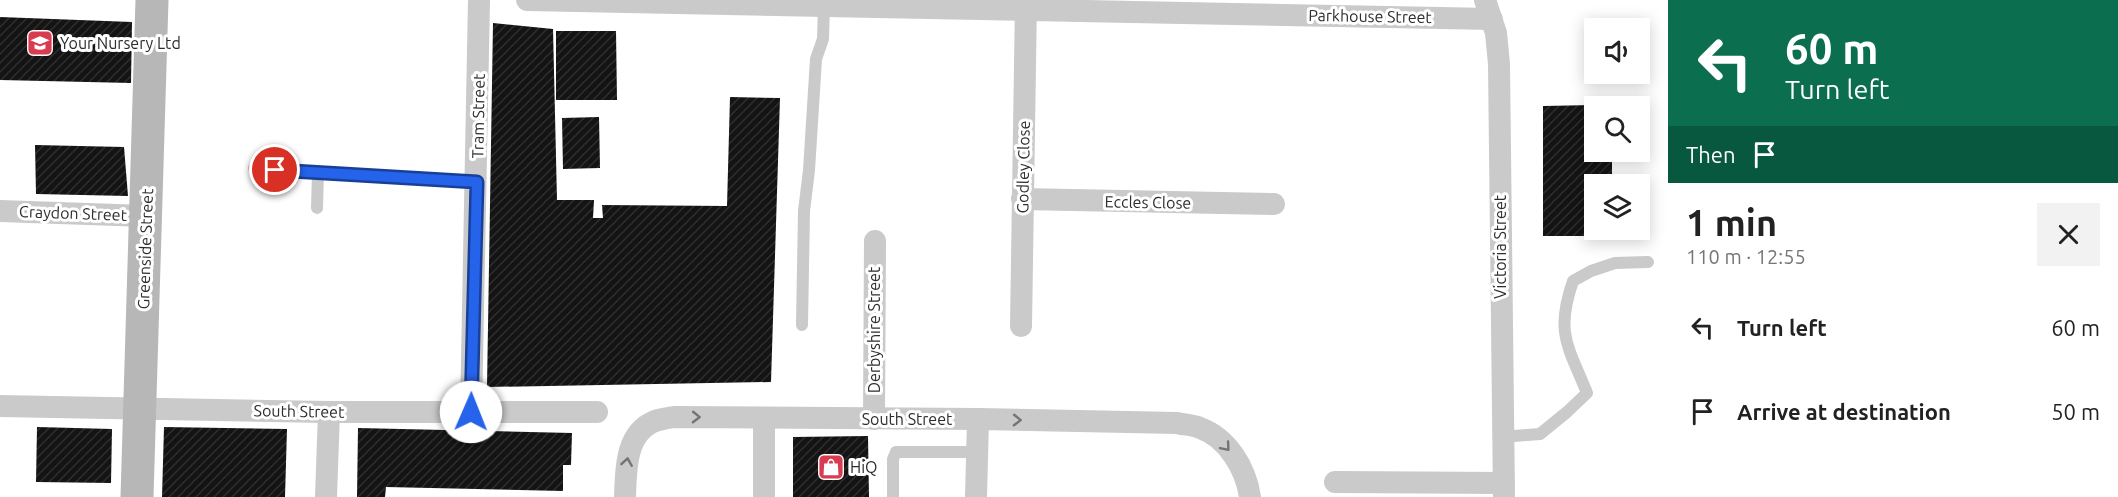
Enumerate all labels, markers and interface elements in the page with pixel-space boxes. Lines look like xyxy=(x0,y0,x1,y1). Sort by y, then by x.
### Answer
street label: Parkhouse Street xyxy=(1308,6,1433,26)
map controls xyxy=(1584,18,1650,240)
button: sound xyxy=(1584,18,1650,84)
icon: left xyxy=(1686,24,1764,102)
text: 60 m xyxy=(1785,25,1879,72)
school or university icon: Your Nursery Ltd xyxy=(25,28,55,58)
place label: Your Nursery Ltd xyxy=(60,34,181,52)
street label: Tram Street xyxy=(468,73,488,159)
text: Turn left xyxy=(1785,74,1889,104)
button: search xyxy=(1584,96,1650,162)
street label: Godley Close xyxy=(1013,120,1033,214)
icon: arrive xyxy=(1748,138,1781,171)
text: Then xyxy=(1686,142,1736,167)
pin xyxy=(249,144,300,195)
icon: arrive xyxy=(258,153,291,186)
button: layers xyxy=(1584,174,1650,240)
street label: Greenside Street xyxy=(134,188,156,310)
street label: Eccles Close xyxy=(1105,192,1191,212)
street label: Victoria Street xyxy=(1491,194,1509,299)
street label: Craydon Street xyxy=(19,202,128,224)
text: 1 min xyxy=(1686,202,1777,243)
button: close xyxy=(2037,203,2100,266)
text: 110 m · 12:55 xyxy=(1686,245,1806,268)
street label: Derbyshire Street xyxy=(865,266,883,393)
icon: left xyxy=(1686,311,1719,344)
text: Turn left xyxy=(1737,315,1827,340)
text: 60 m xyxy=(2051,315,2100,340)
position arrow xyxy=(439,380,503,444)
icon: arrive xyxy=(1686,395,1719,428)
text: Arrive at destination xyxy=(1737,399,1951,424)
text: 50 m xyxy=(2051,399,2100,424)
street label: South Street xyxy=(254,401,345,421)
street label: South Street xyxy=(862,410,953,428)
one-way arrow xyxy=(691,411,700,423)
one-way arrow xyxy=(1012,414,1021,426)
one-way arrow xyxy=(1219,440,1230,451)
shop icon: HiQ xyxy=(816,452,846,482)
one-way arrow xyxy=(621,458,633,467)
place label: HiQ xyxy=(850,458,877,476)

